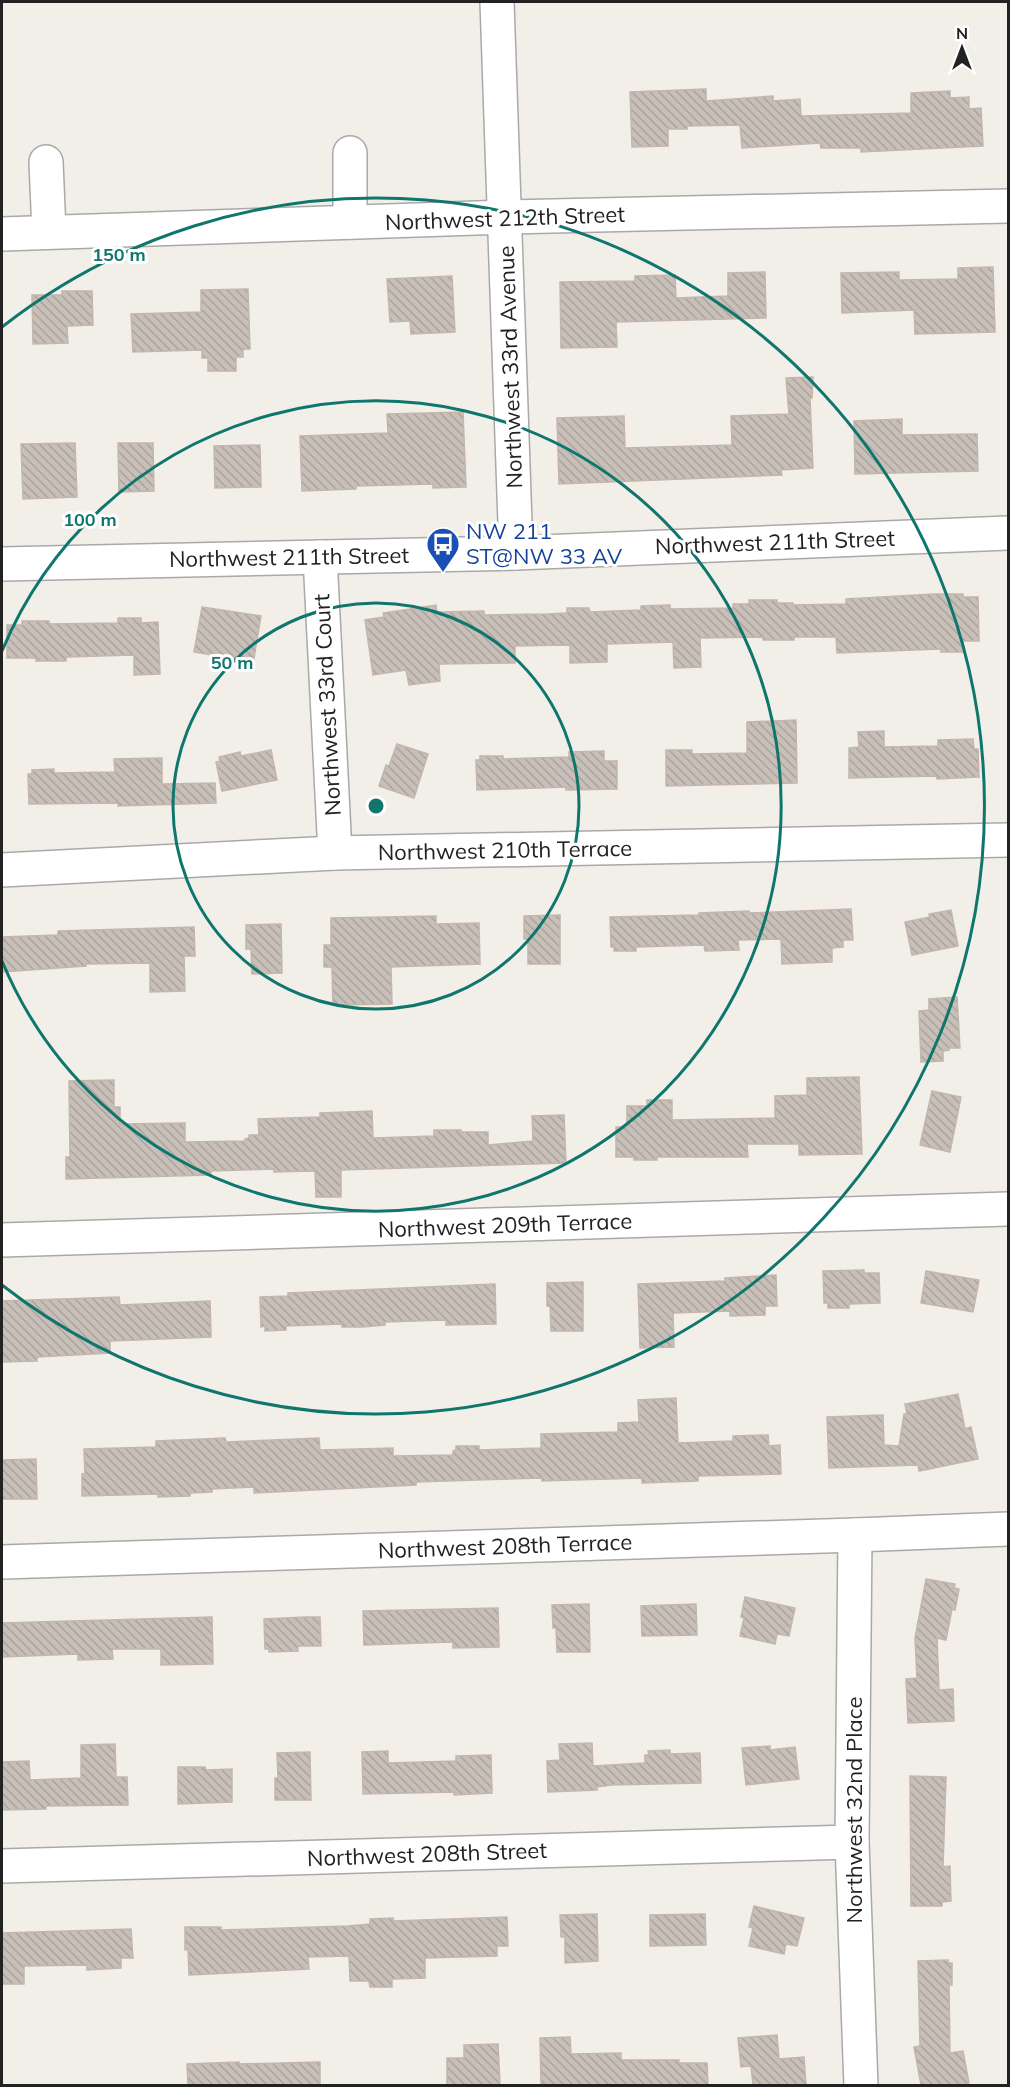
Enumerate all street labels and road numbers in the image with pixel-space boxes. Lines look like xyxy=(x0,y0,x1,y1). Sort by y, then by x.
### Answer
street label: Northwest 212th Street xyxy=(385,200,626,236)
street label: Northwest 33rd Avenue xyxy=(492,245,528,489)
street label: Northwest 211th Street xyxy=(655,524,896,560)
street label: Northwest 211th Street xyxy=(169,541,410,573)
street label: Northwest 33rd Court xyxy=(307,593,347,817)
street label: Northwest 210th Terrace xyxy=(378,834,632,866)
street label: Northwest 209th Terrace xyxy=(377,1207,633,1243)
street label: Northwest 208th Terrace xyxy=(377,1528,633,1564)
street label: Northwest 32nd Place xyxy=(840,1697,868,1923)
street label: Northwest 208th Street xyxy=(307,1836,548,1872)

